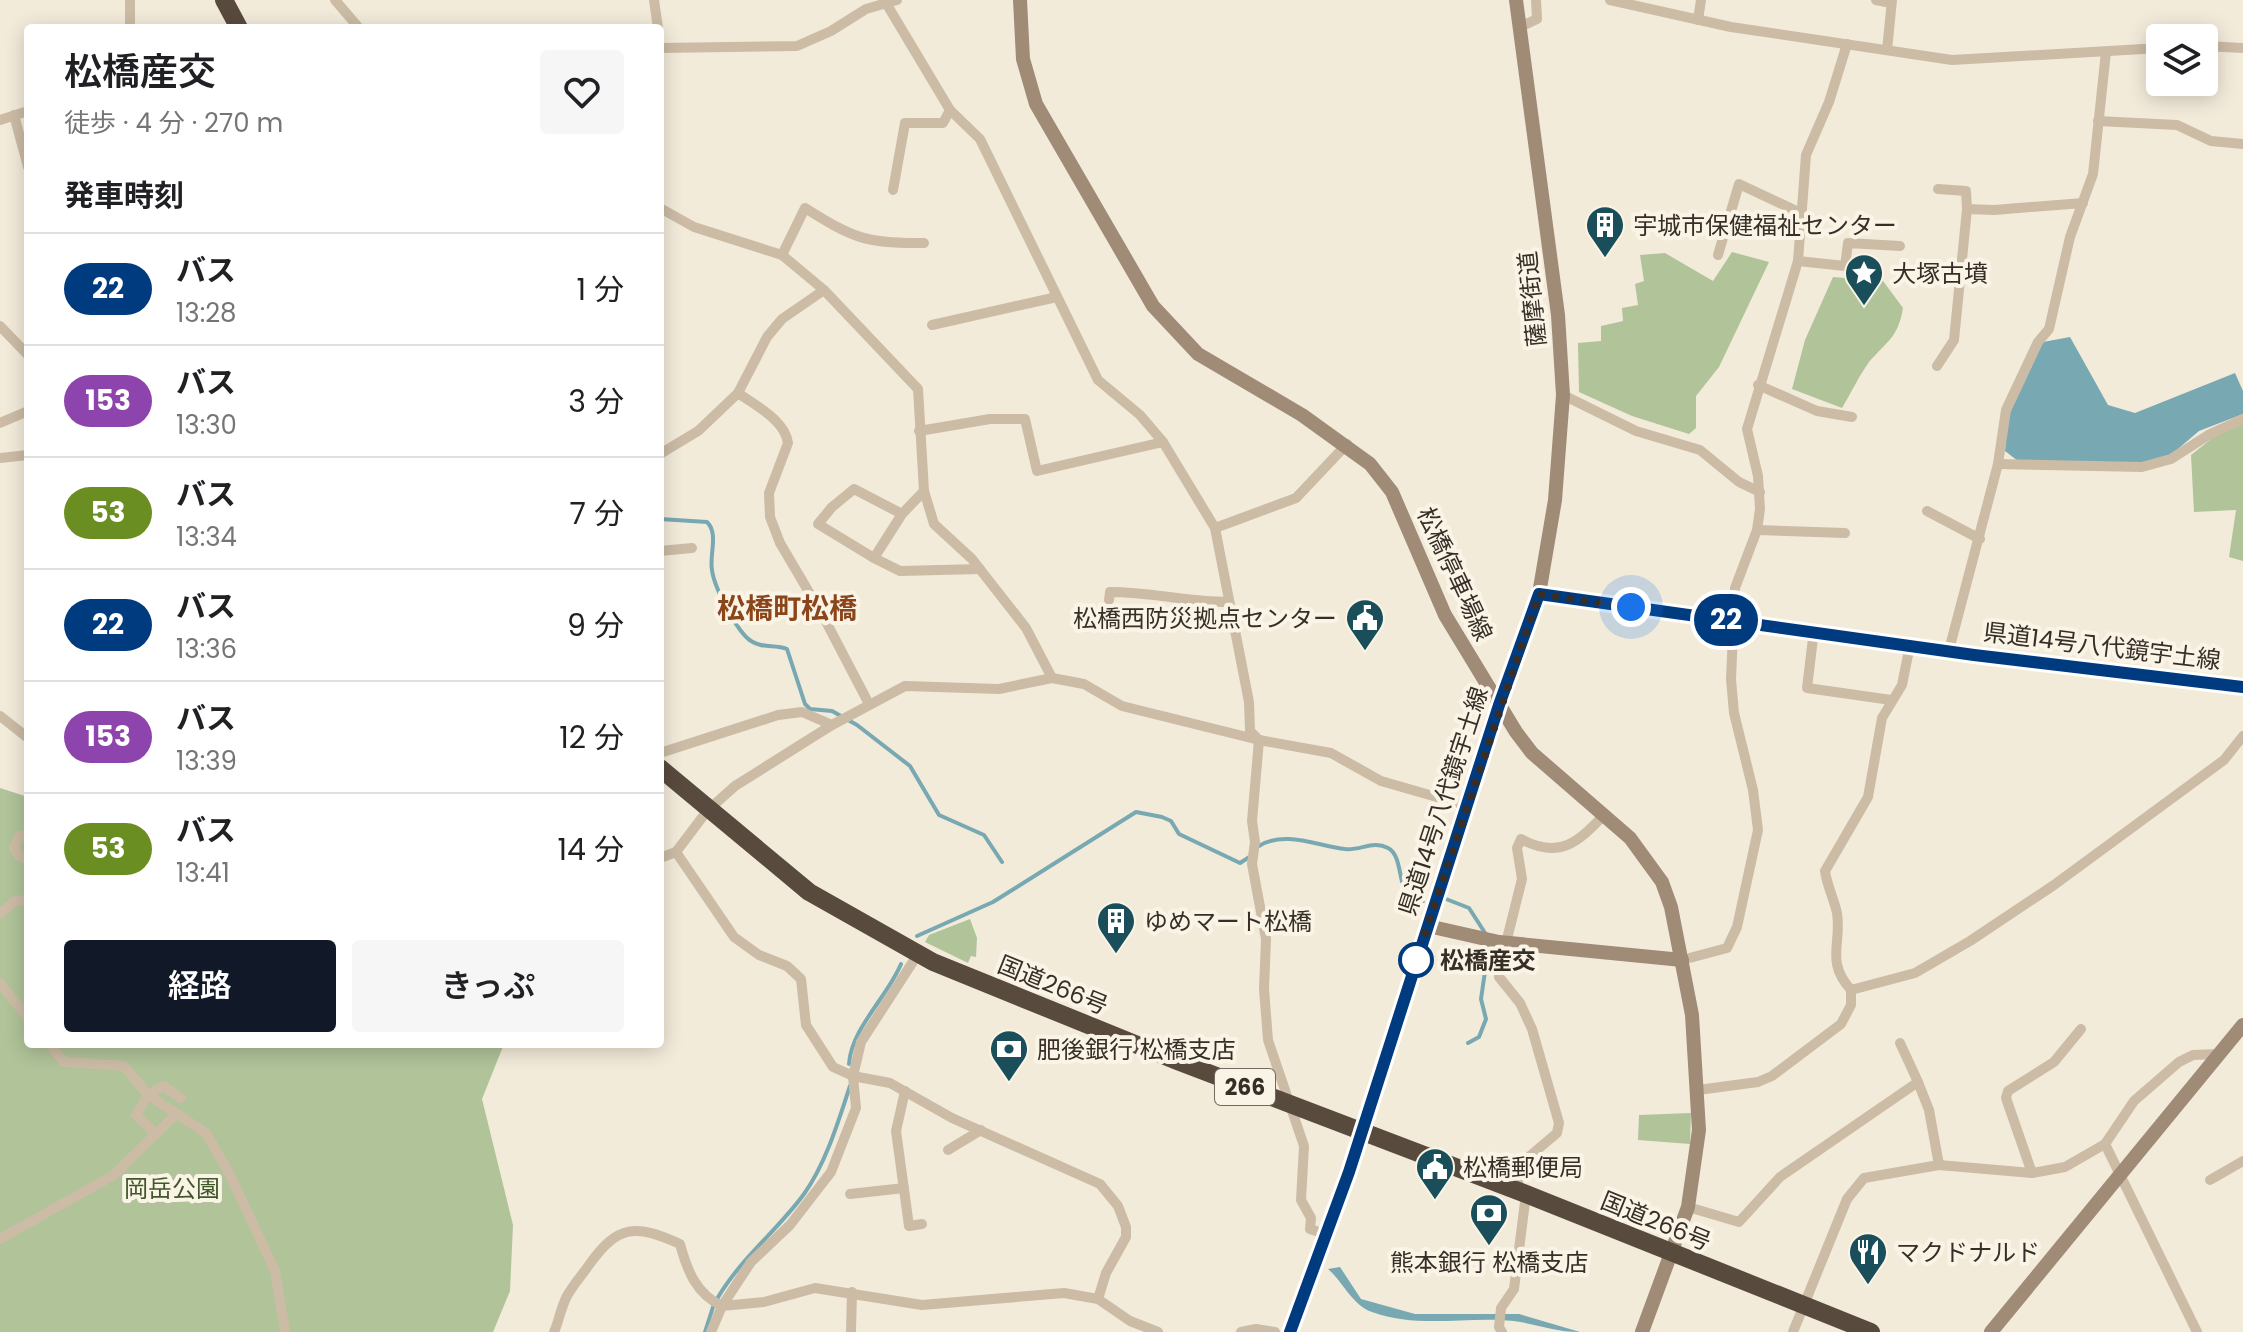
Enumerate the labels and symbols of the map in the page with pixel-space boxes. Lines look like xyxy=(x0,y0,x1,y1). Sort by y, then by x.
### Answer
building icon: 宇城市保健福祉センター xyxy=(1584,204,1626,259)
place label: 宇城市保健福祉センター xyxy=(1633,209,1897,242)
street label: 薩摩街道 xyxy=(1511,250,1553,348)
place icon: 大塚古墳 xyxy=(1843,252,1885,307)
place label: 大塚古墳 xyxy=(1892,257,1988,290)
street label: 松橋停車場線 xyxy=(1410,502,1500,646)
your location xyxy=(1611,587,1651,627)
district label: 松橋町松橋 xyxy=(717,589,857,628)
line badge: 22 xyxy=(1690,594,1762,646)
public building icon: 松橋西防災拠点センター xyxy=(1344,597,1386,652)
place label: 松橋西防災拠点センター xyxy=(1073,602,1337,635)
street label: 県道14号八代鏡宇土線 xyxy=(1981,615,2223,677)
street label: 県道14号八代鏡宇土線 xyxy=(1390,682,1496,920)
building icon: ゆめマート松橋 xyxy=(1095,900,1137,955)
place label: ゆめマート松橋 xyxy=(1144,905,1312,938)
marker: 松橋産交 xyxy=(1399,943,1433,977)
place label: 松橋産交 xyxy=(1440,944,1536,977)
street label: 国道266号 xyxy=(993,948,1113,1022)
bank icon: 肥後銀行 松橋支店 xyxy=(988,1028,1030,1083)
place label: 肥後銀行 松橋支店 xyxy=(1037,1033,1235,1066)
road number: 266 xyxy=(1215,1069,1275,1105)
public building icon: 松橋郵便局 xyxy=(1414,1146,1456,1201)
place label: 松橋郵便局 xyxy=(1463,1151,1583,1184)
park label: 岡岳公園 xyxy=(124,1172,220,1205)
street label: 国道266号 xyxy=(1596,1184,1716,1258)
bank icon: 熊本銀行 松橋支店 xyxy=(1468,1192,1510,1247)
restaurant icon: マクドナルド xyxy=(1847,1231,1889,1286)
place label: マクドナルド xyxy=(1896,1236,2040,1269)
place label: 熊本銀行 松橋支店 xyxy=(1390,1246,1588,1279)

